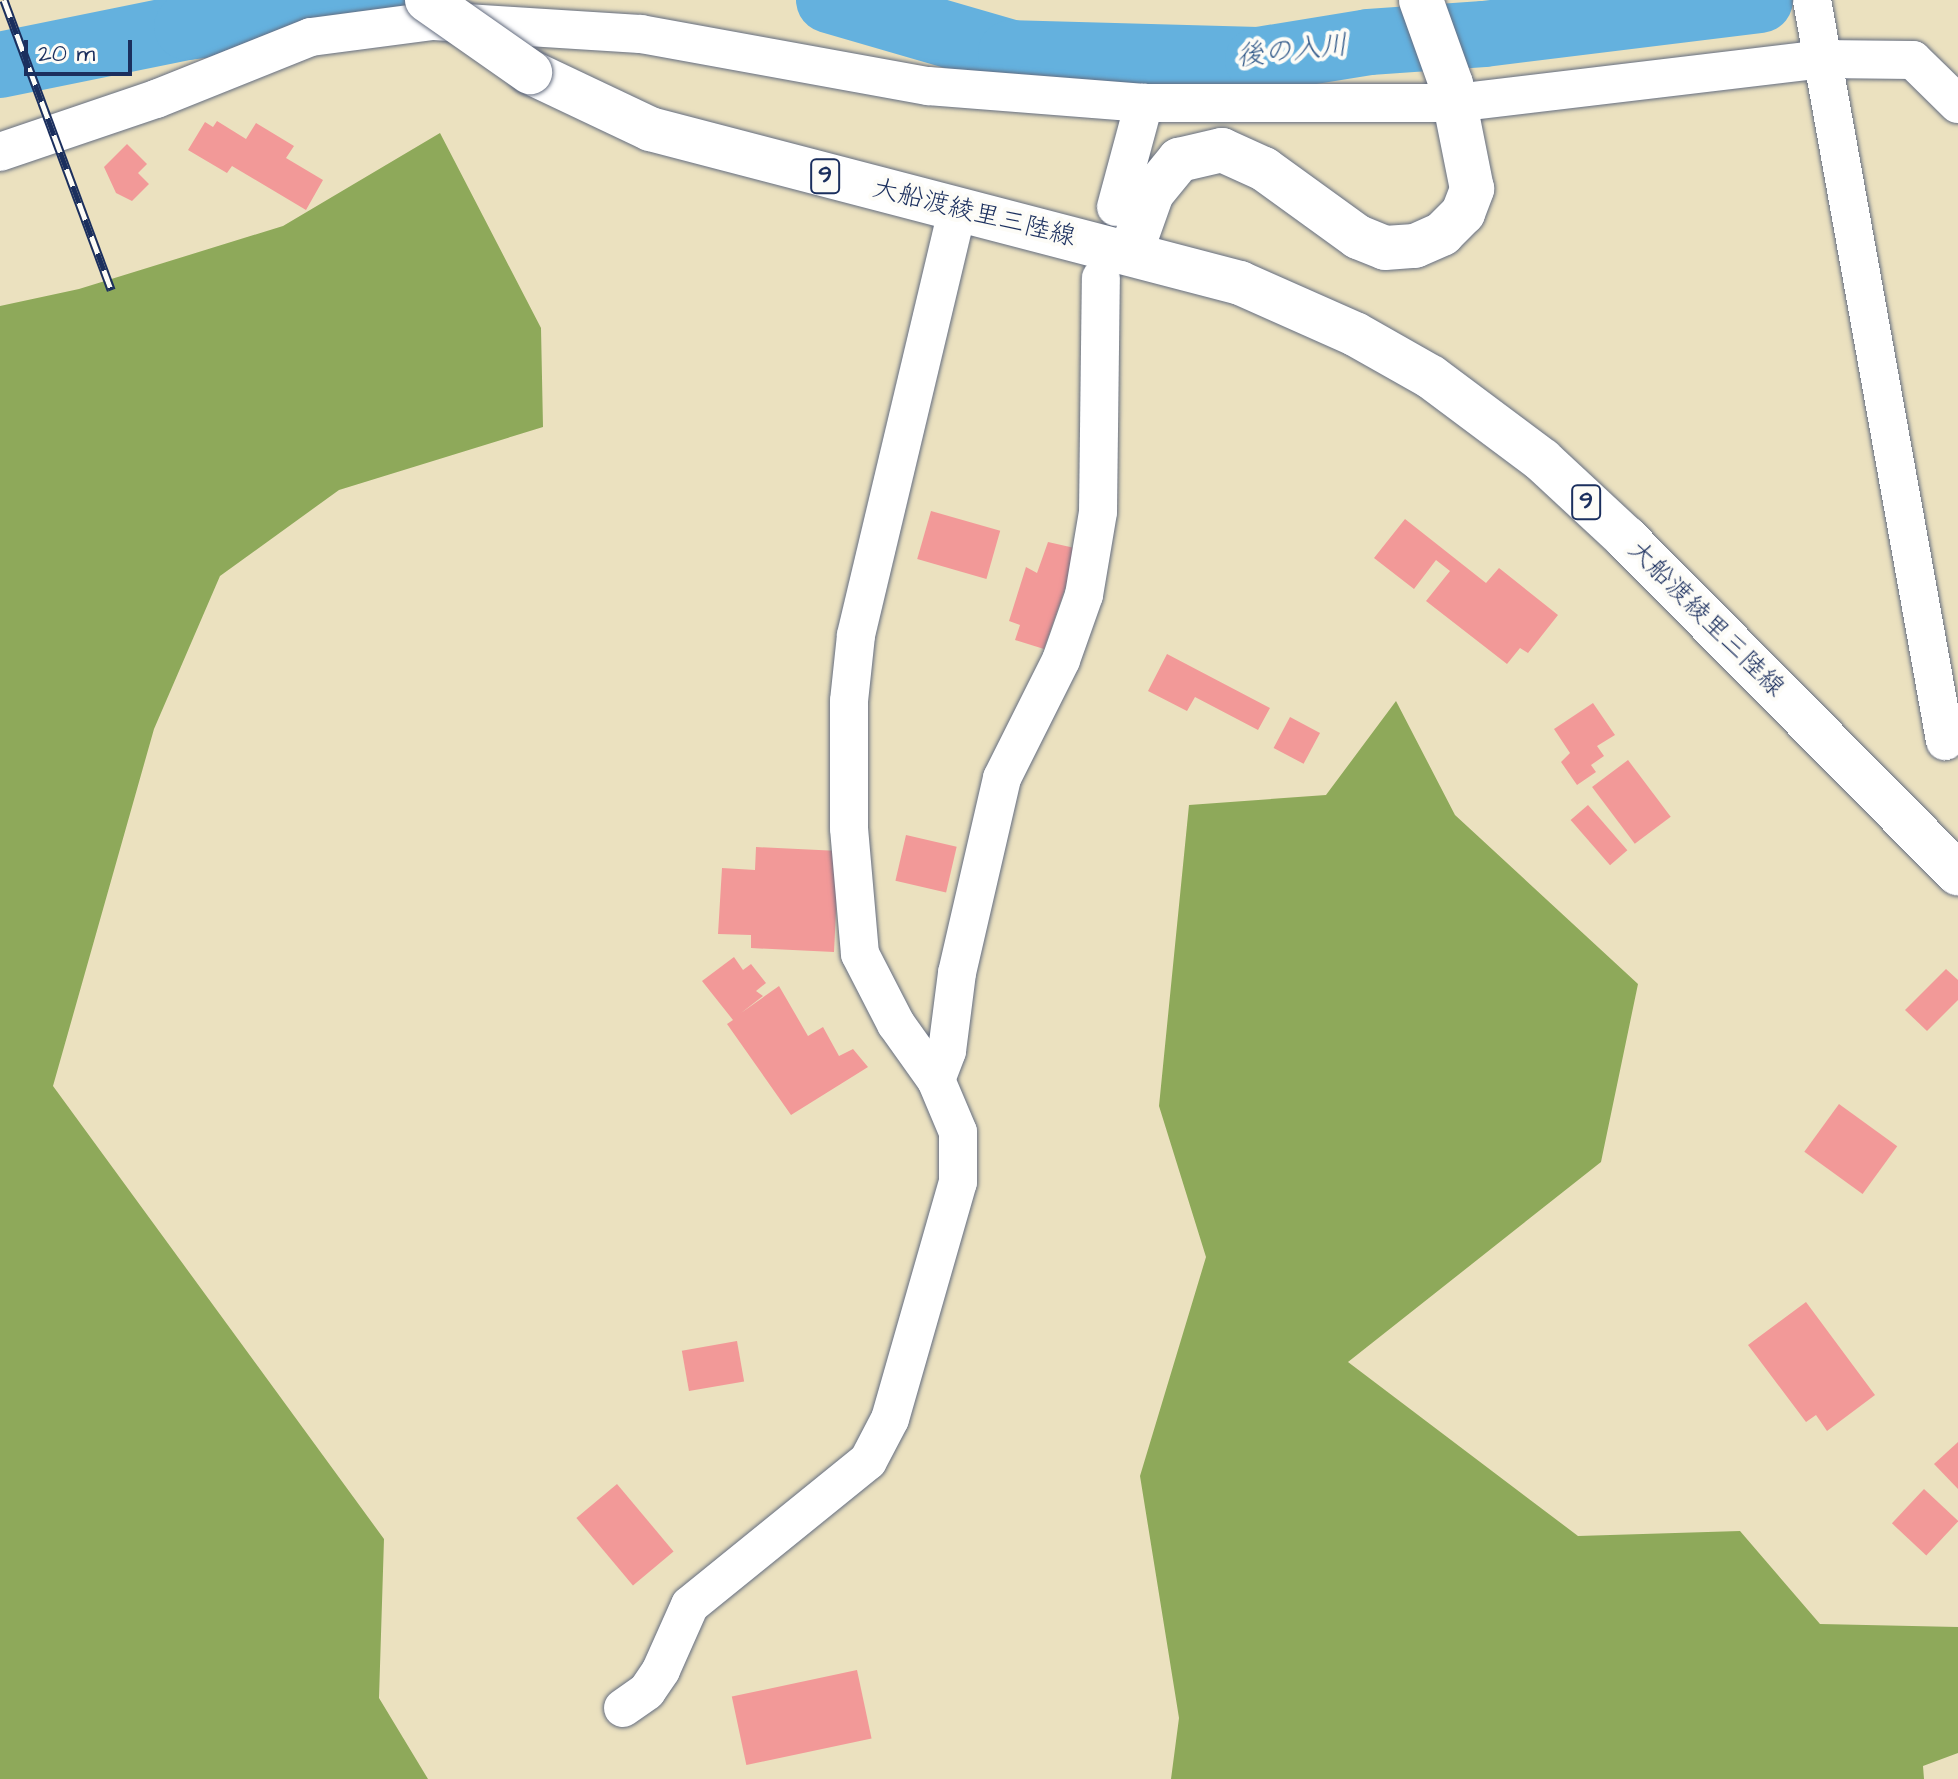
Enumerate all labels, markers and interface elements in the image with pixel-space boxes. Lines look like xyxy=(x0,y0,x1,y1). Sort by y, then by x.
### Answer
scale bar xyxy=(28,24,136,74)
water label: 後の入川 xyxy=(1235,28,1349,74)
text: 20 m xyxy=(38,37,95,71)
road number: 9 xyxy=(809,156,841,196)
street label: 大船渡綾里三陸線 xyxy=(869,173,1079,253)
road number: 9 xyxy=(1570,482,1602,522)
street label: 大船渡綾里三陸線 xyxy=(1621,534,1791,704)

